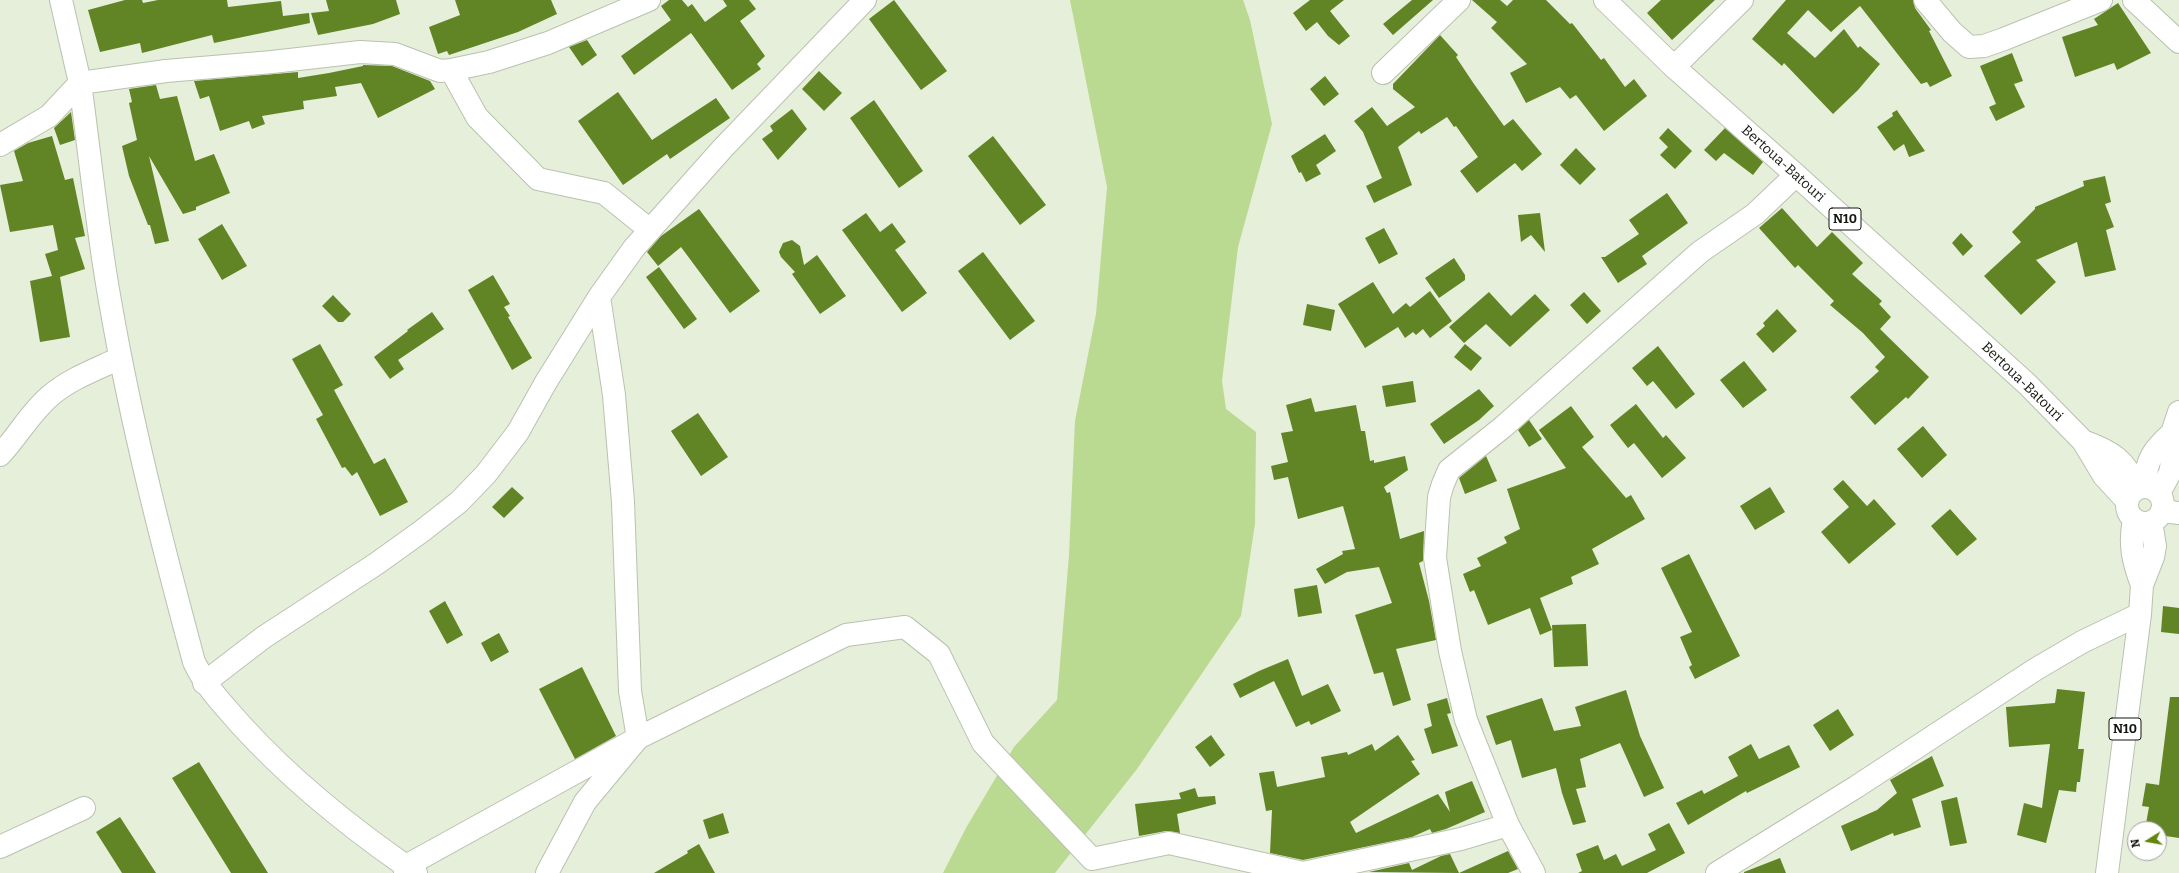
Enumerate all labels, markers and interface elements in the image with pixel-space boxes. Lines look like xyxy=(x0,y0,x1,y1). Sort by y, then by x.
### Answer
street label: Bertoua-Batouri xyxy=(1738,122,1828,206)
road number: N10 xyxy=(1829,208,1861,230)
street label: Bertoua-Batouri xyxy=(1978,339,2066,425)
road number: N10 xyxy=(2109,718,2141,740)
north arrow xyxy=(2127,821,2167,861)
text: N xyxy=(2129,838,2143,849)

